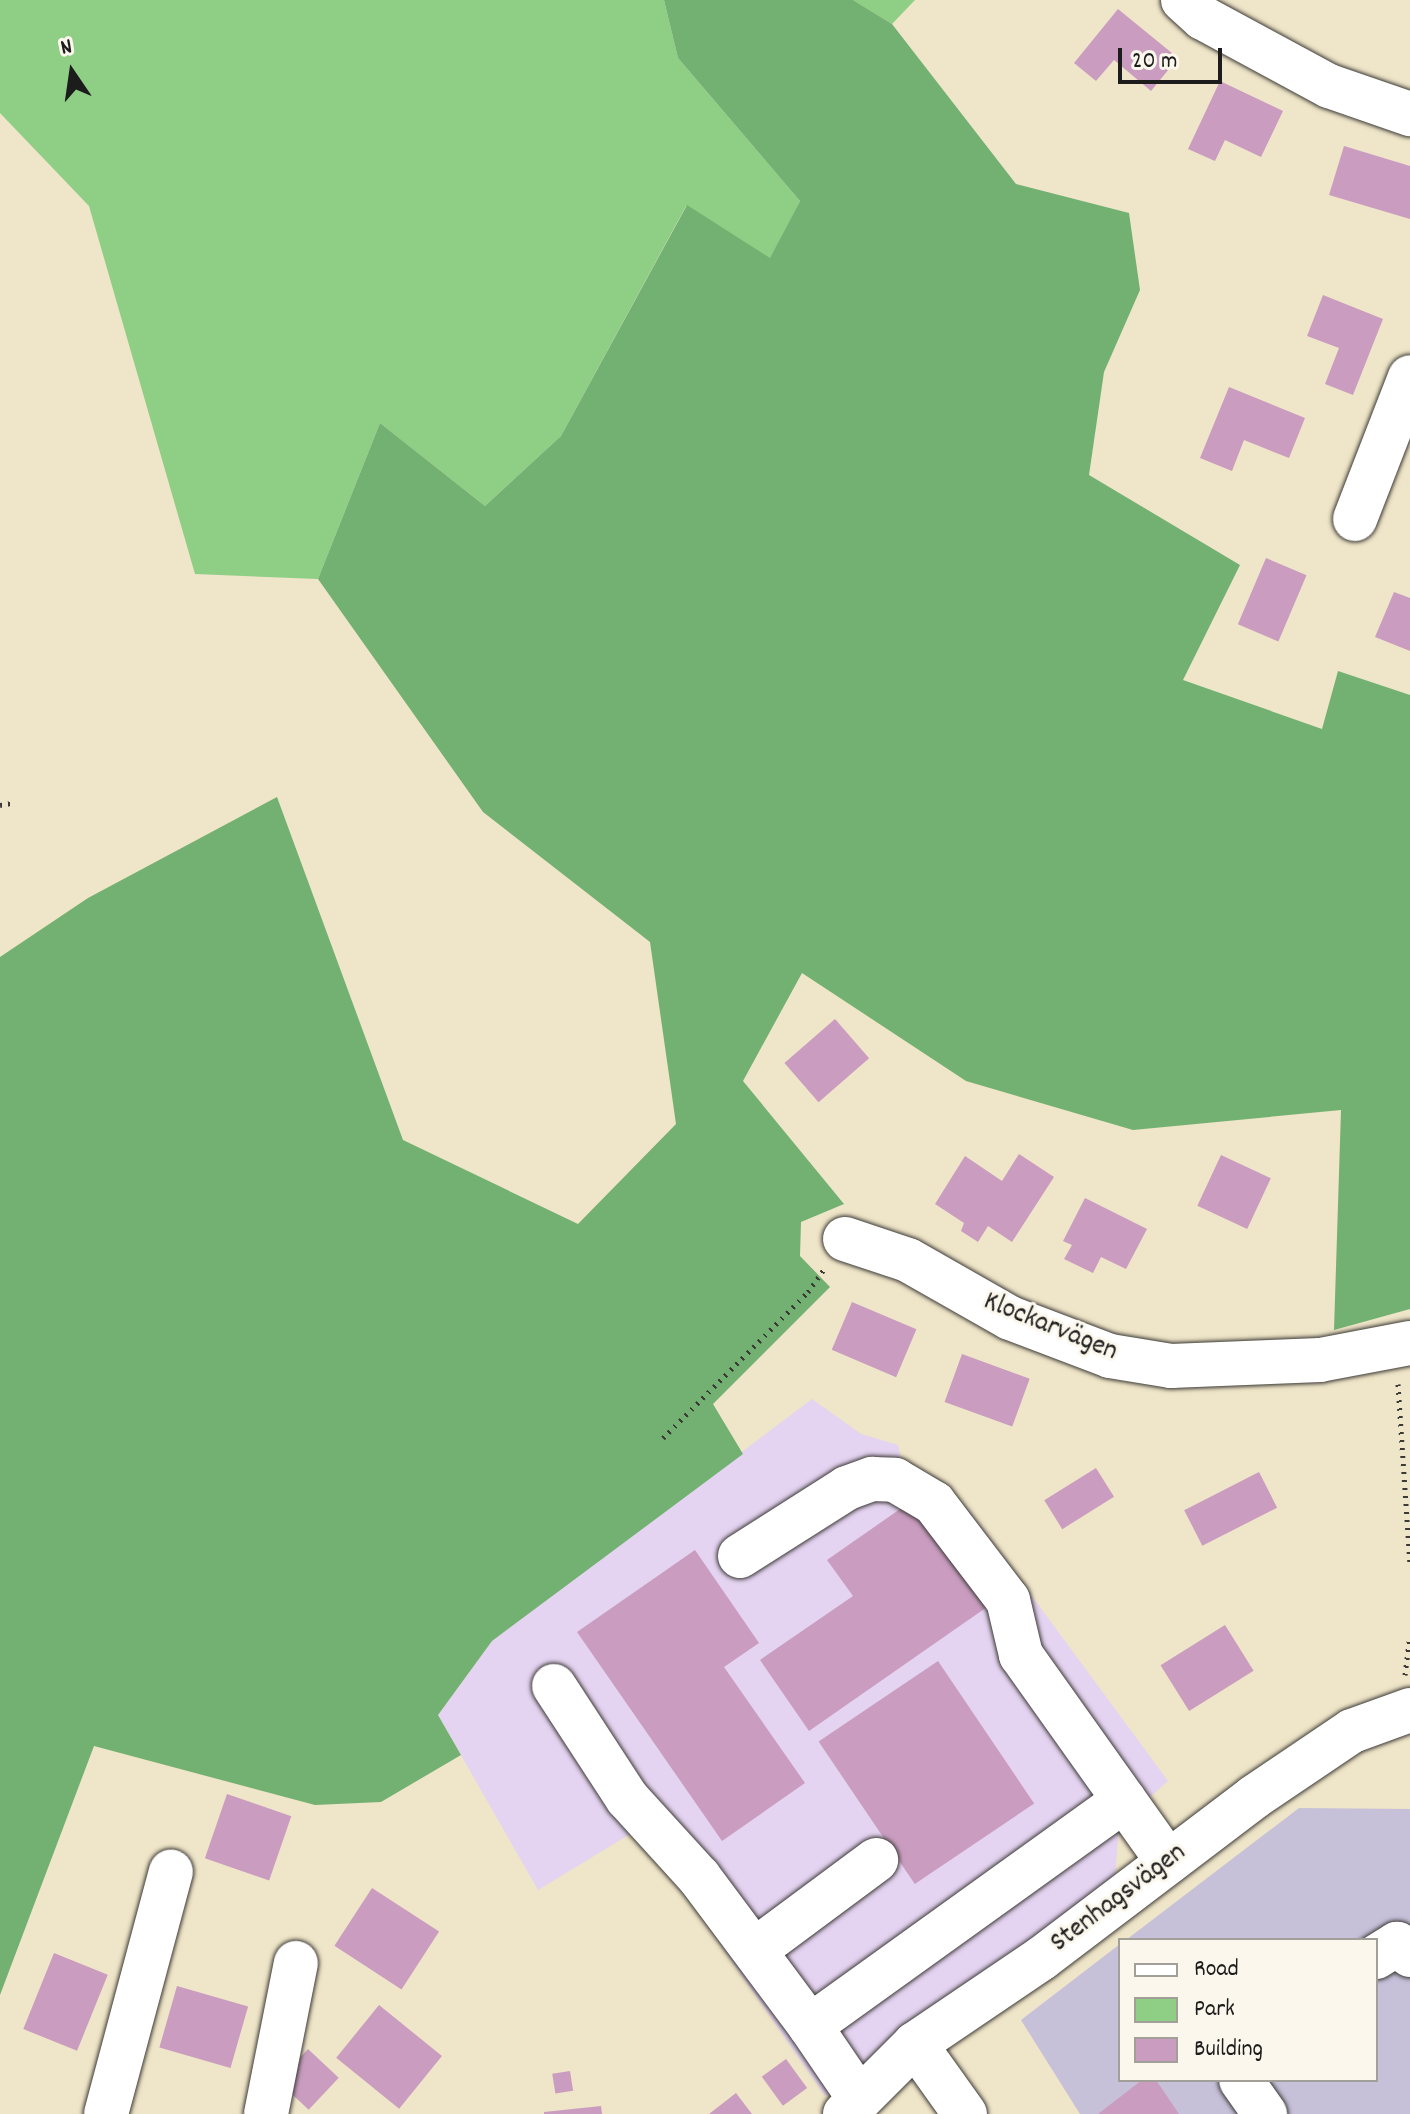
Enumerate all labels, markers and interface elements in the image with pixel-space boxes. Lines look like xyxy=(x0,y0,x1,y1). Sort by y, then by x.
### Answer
north arrow xyxy=(32,32,112,112)
text: N xyxy=(58,32,75,64)
scale bar xyxy=(1122,32,1226,82)
text: 20 m xyxy=(1132,45,1178,79)
street label: Klockarvägen xyxy=(978,1286,1122,1370)
street label: Stenhagsvägen xyxy=(1045,1837,1193,1961)
legend xyxy=(1118,1938,1378,2082)
text: Road xyxy=(1194,1953,1239,1987)
text: Park xyxy=(1194,1993,1235,2027)
text: Building xyxy=(1194,2033,1263,2067)

